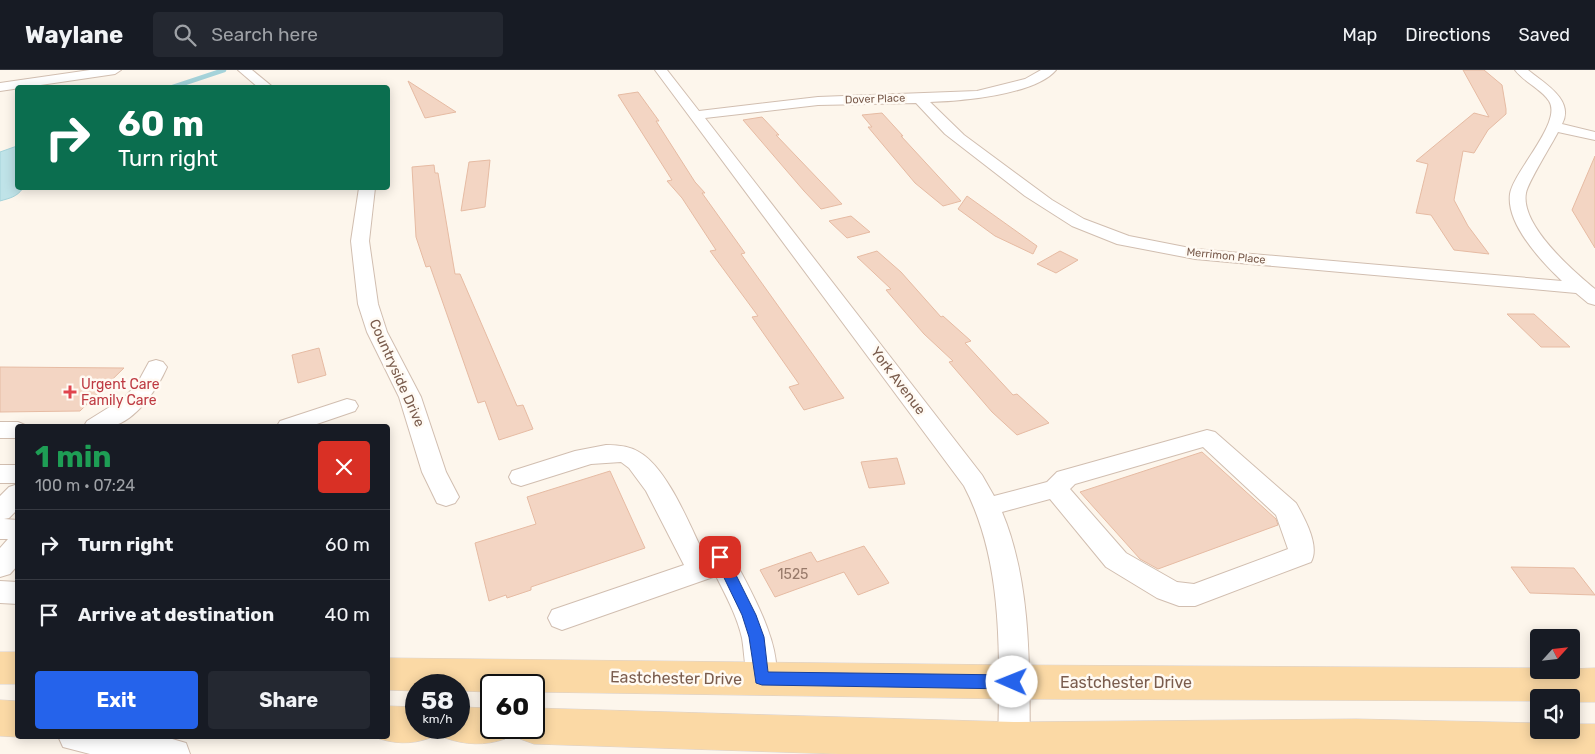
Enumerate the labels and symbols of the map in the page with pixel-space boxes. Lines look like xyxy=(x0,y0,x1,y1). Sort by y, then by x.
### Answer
street label: Dover Place xyxy=(845,91,905,107)
street label: Merrimon Place xyxy=(1186,245,1266,267)
street label: Countryside Drive xyxy=(366,316,428,430)
street label: York Avenue xyxy=(867,344,929,418)
place label: Urgent Care Family Care xyxy=(81,376,160,409)
marker: Urgent Care Family Care xyxy=(63,385,77,399)
pin xyxy=(699,536,741,578)
house number: 1525 xyxy=(778,566,808,583)
north arrow xyxy=(1530,629,1580,679)
position arrow xyxy=(985,655,1037,707)
street label: Eastchester Drive xyxy=(610,667,742,689)
street label: Eastchester Drive xyxy=(1060,673,1192,692)
speed limit sign: 60 xyxy=(480,674,545,739)

